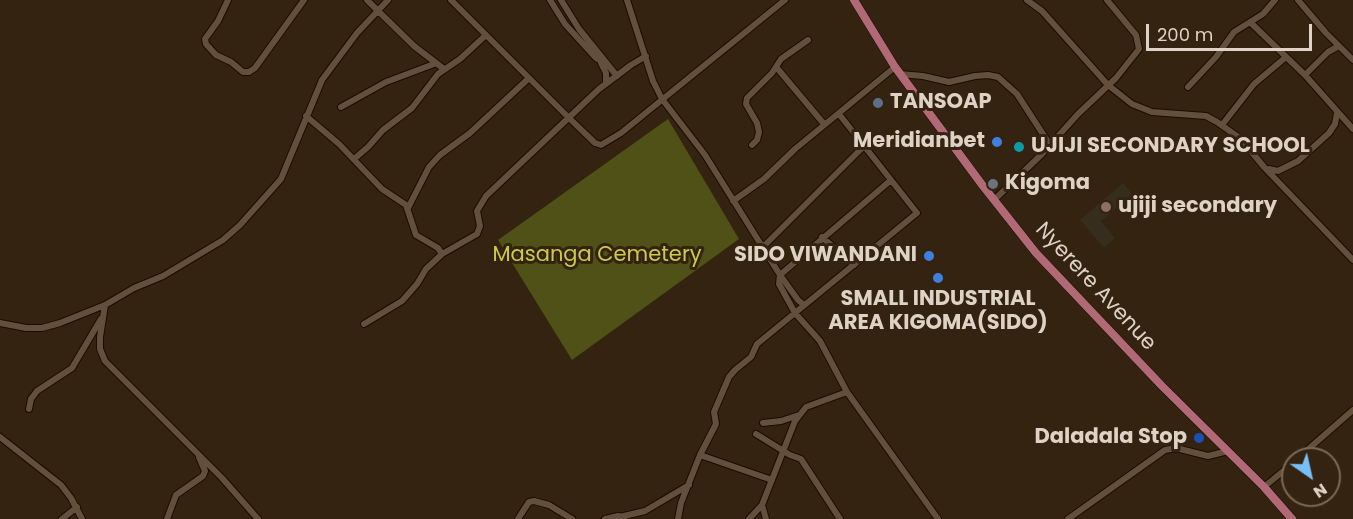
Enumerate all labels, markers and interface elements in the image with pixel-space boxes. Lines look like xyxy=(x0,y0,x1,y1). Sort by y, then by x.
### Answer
scale bar xyxy=(1149,12,1316,50)
text: 200 m xyxy=(1157,22,1213,47)
place label: TANSOAP xyxy=(890,90,992,116)
marker: TANSOAP xyxy=(871,96,885,110)
place label: Meridianbet xyxy=(853,129,985,155)
place label: UJIJI SECONDARY SCHOOL xyxy=(1031,134,1310,160)
marker: Meridianbet xyxy=(990,135,1004,149)
marker: UJIJI SECONDARY SCHOOL xyxy=(1012,140,1026,154)
place label: Kigoma xyxy=(1005,171,1090,197)
marker: Kigoma xyxy=(986,177,1000,191)
place label: ujiji secondary xyxy=(1118,194,1277,220)
marker: ujiji secondary xyxy=(1099,200,1113,214)
street label: Nyerere Avenue xyxy=(1029,218,1161,356)
park label: Masanga Cemetery xyxy=(492,243,702,269)
place label: SIDO VIWANDANI xyxy=(734,243,917,269)
marker: SIDO VIWANDANI xyxy=(922,249,936,263)
marker: SMALL INDUSTRIAL AREA KIGOMA(SIDO) xyxy=(931,271,945,285)
place label: SMALL INDUSTRIAL AREA KIGOMA(SIDO) xyxy=(828,287,1048,337)
place label: Daladala Stop xyxy=(1035,425,1187,451)
marker: Daladala Stop xyxy=(1192,431,1206,445)
north arrow xyxy=(1281,447,1341,507)
text: N xyxy=(1309,478,1332,504)

